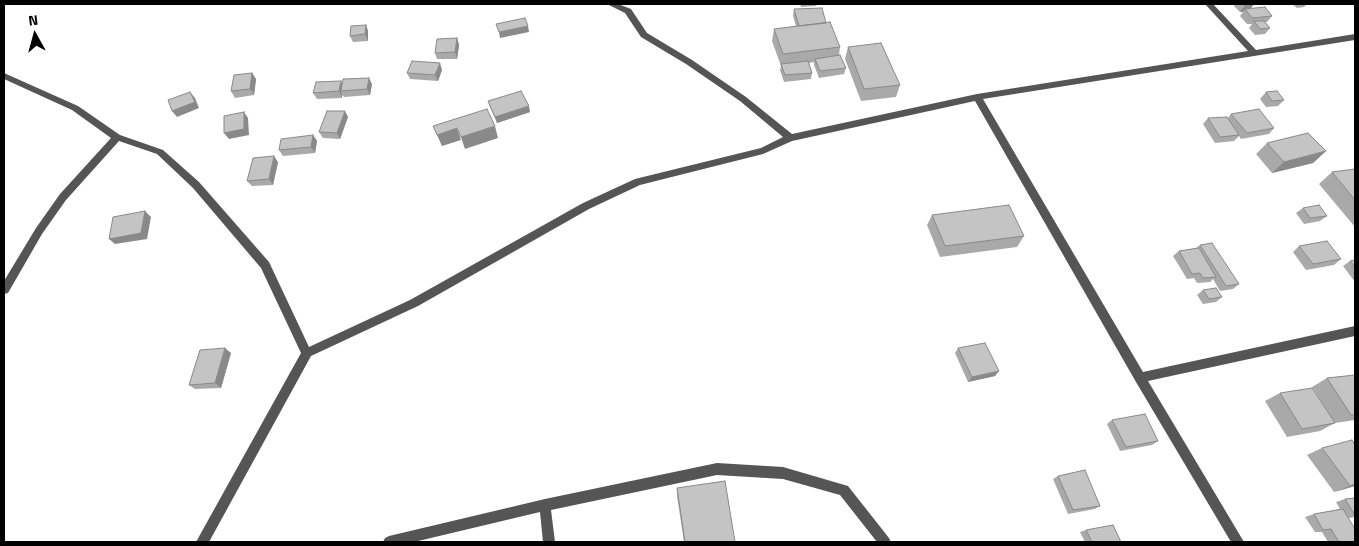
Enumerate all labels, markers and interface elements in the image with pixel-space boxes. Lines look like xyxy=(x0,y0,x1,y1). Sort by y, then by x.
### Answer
text: N xyxy=(27,9,39,31)
north arrow xyxy=(10,10,60,60)

